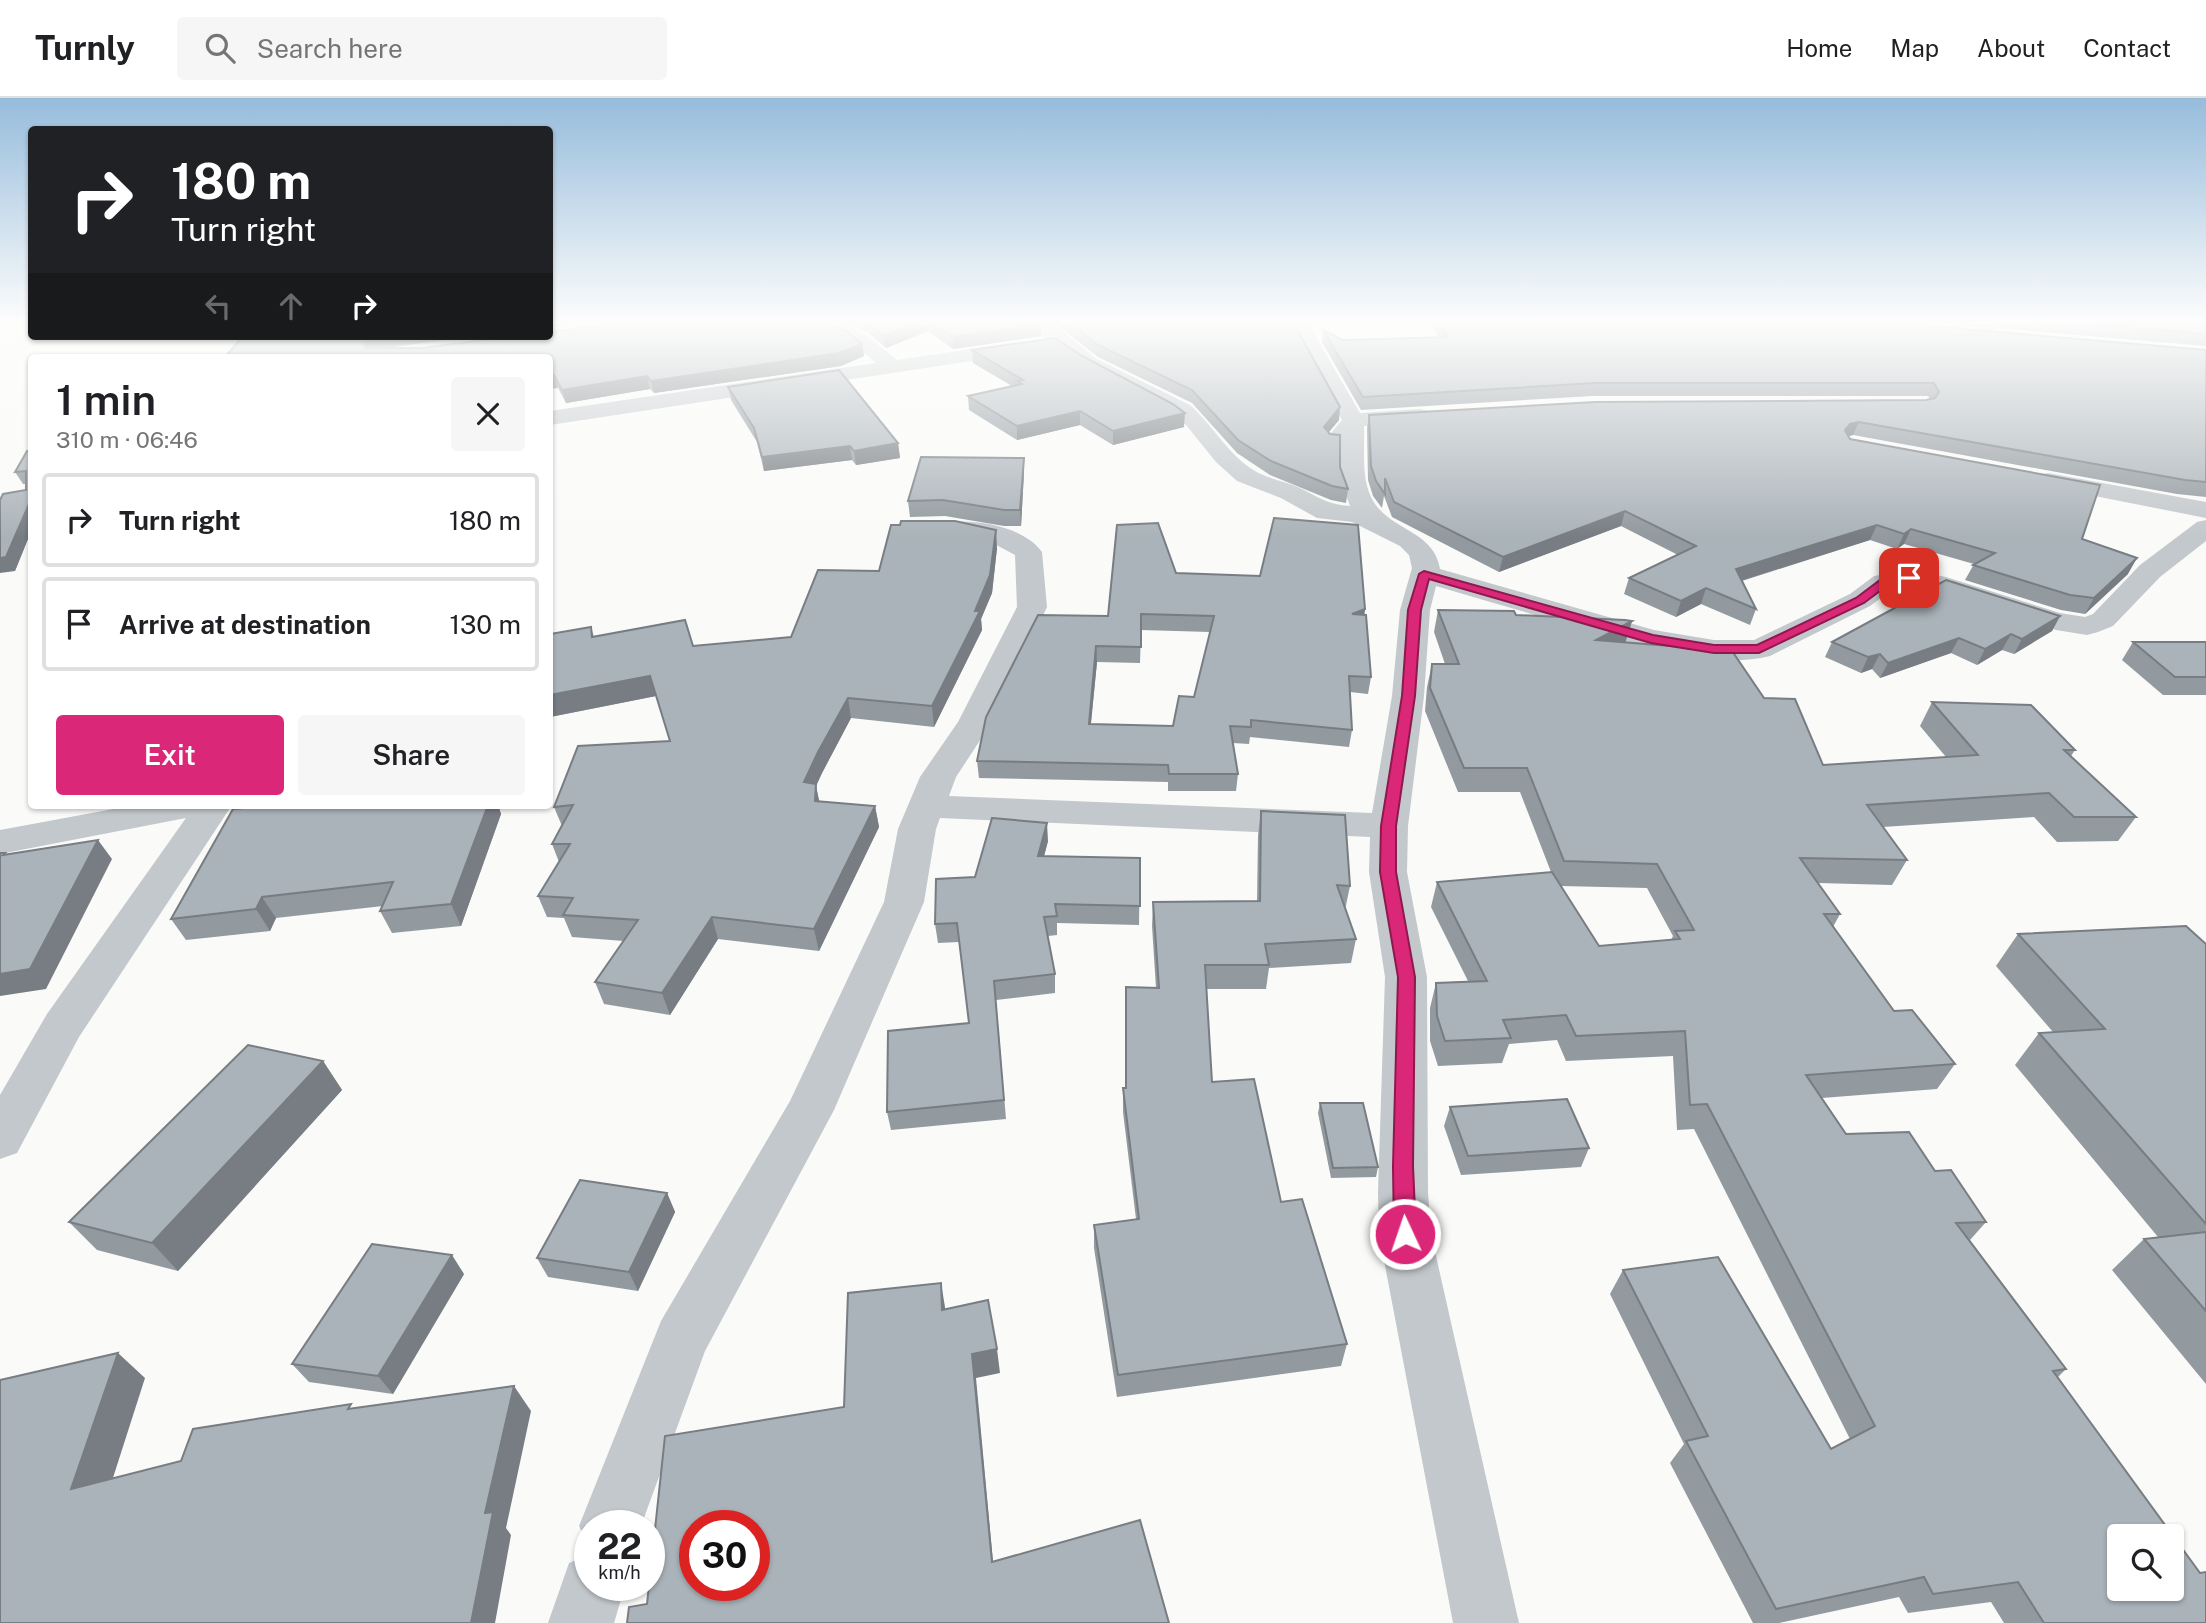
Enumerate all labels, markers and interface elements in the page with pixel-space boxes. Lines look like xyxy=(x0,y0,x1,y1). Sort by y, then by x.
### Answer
search box xyxy=(177,17,667,80)
text: Turnly xyxy=(35,29,135,67)
icon: search xyxy=(201,29,239,67)
text: Search here xyxy=(257,33,403,64)
text: Home xyxy=(1786,34,1852,62)
text: Map xyxy=(1890,34,1939,62)
text: About xyxy=(1977,34,2045,62)
text: Contact xyxy=(2083,34,2171,62)
text: 180 m xyxy=(171,152,311,210)
icon: right xyxy=(56,154,147,245)
text: Turn right xyxy=(171,211,316,248)
icon: left xyxy=(199,287,237,325)
icon: ahead xyxy=(272,287,310,325)
icon: right xyxy=(345,287,383,325)
text: 1 min xyxy=(56,375,156,424)
button: close xyxy=(451,377,525,451)
text: 310 m · 06:46 xyxy=(56,426,198,453)
icon: right xyxy=(60,501,98,539)
text: Turn right xyxy=(119,505,241,536)
text: 180 m xyxy=(449,505,521,536)
pin xyxy=(1879,548,1939,608)
icon: arrive xyxy=(1890,559,1928,597)
icon: arrive xyxy=(60,605,98,643)
text: Arrive at destination xyxy=(119,609,371,640)
text: 130 m xyxy=(449,609,521,640)
button: Exit xyxy=(56,715,284,795)
button: Share xyxy=(298,715,525,795)
position arrow xyxy=(1368,1197,1442,1271)
speed limit sign: 30 xyxy=(679,1510,770,1601)
map controls xyxy=(2107,1524,2184,1601)
button: search xyxy=(2107,1524,2184,1601)
text: 22 xyxy=(597,1526,642,1567)
text: km/h xyxy=(598,1562,641,1583)

